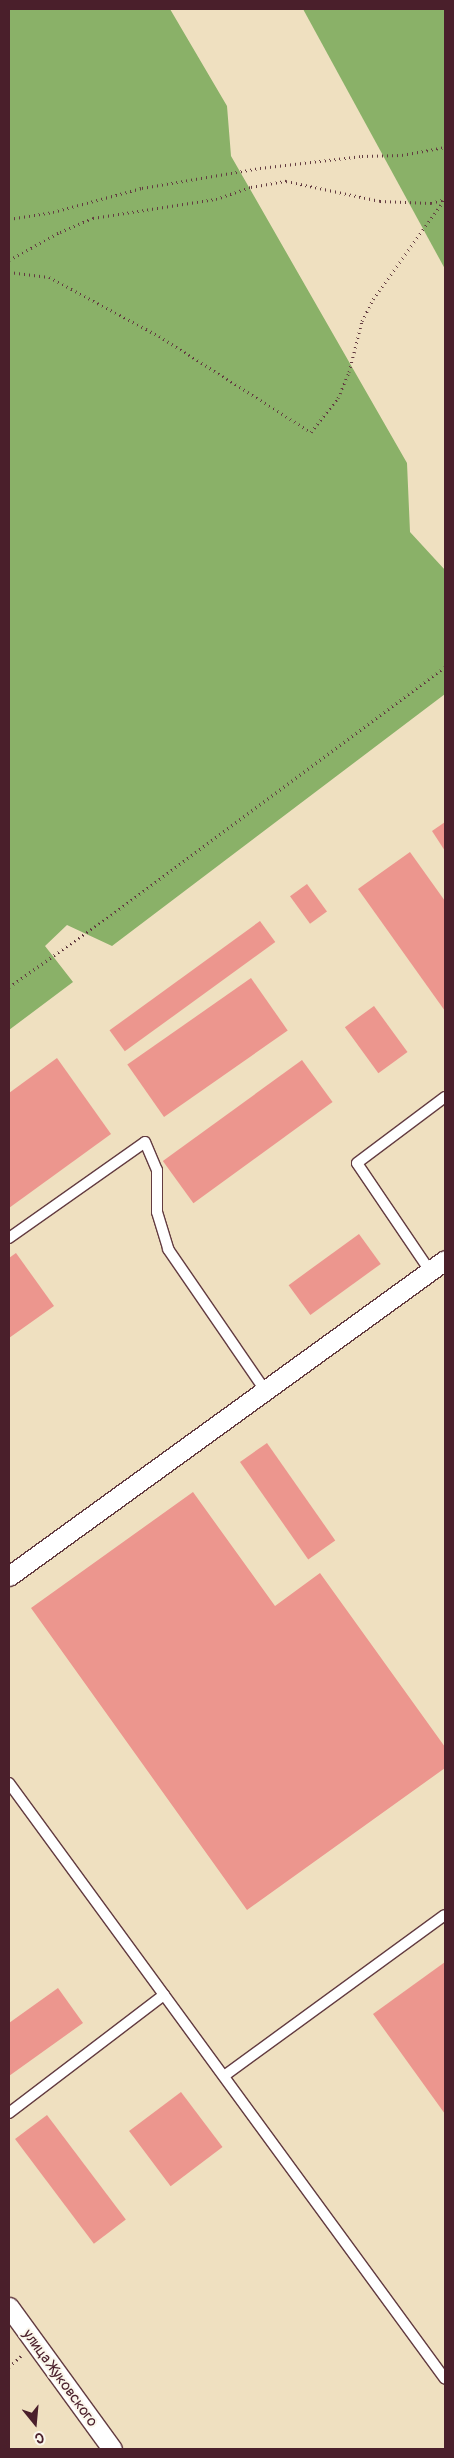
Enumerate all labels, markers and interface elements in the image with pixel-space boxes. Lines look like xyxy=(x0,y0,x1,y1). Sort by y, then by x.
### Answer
street label: улица Жуковского xyxy=(19,2326,101,2430)
north arrow xyxy=(10,2398,60,2448)
text: С xyxy=(33,2428,46,2447)

